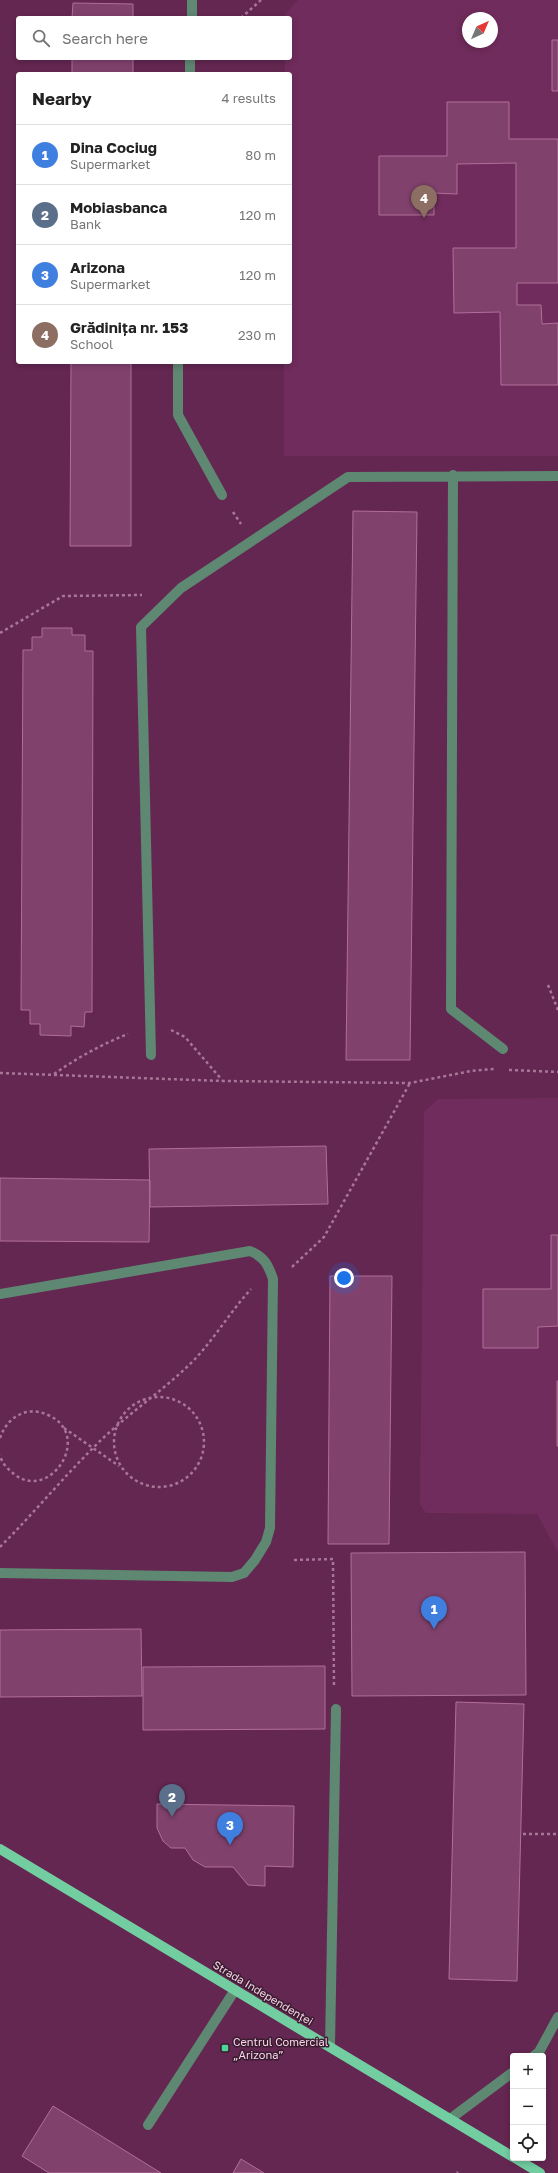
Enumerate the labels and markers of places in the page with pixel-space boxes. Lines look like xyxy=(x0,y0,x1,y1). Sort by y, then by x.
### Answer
pin: 4 xyxy=(411,185,437,218)
pin: 1 xyxy=(421,1596,447,1629)
pin: 2 xyxy=(159,1784,185,1817)
pin: 3 xyxy=(217,1812,243,1845)
place label: Centrul Comercial „Arizona” xyxy=(233,2035,329,2061)
marker: Centrul Comercial „Arizona” xyxy=(220,2043,230,2053)

